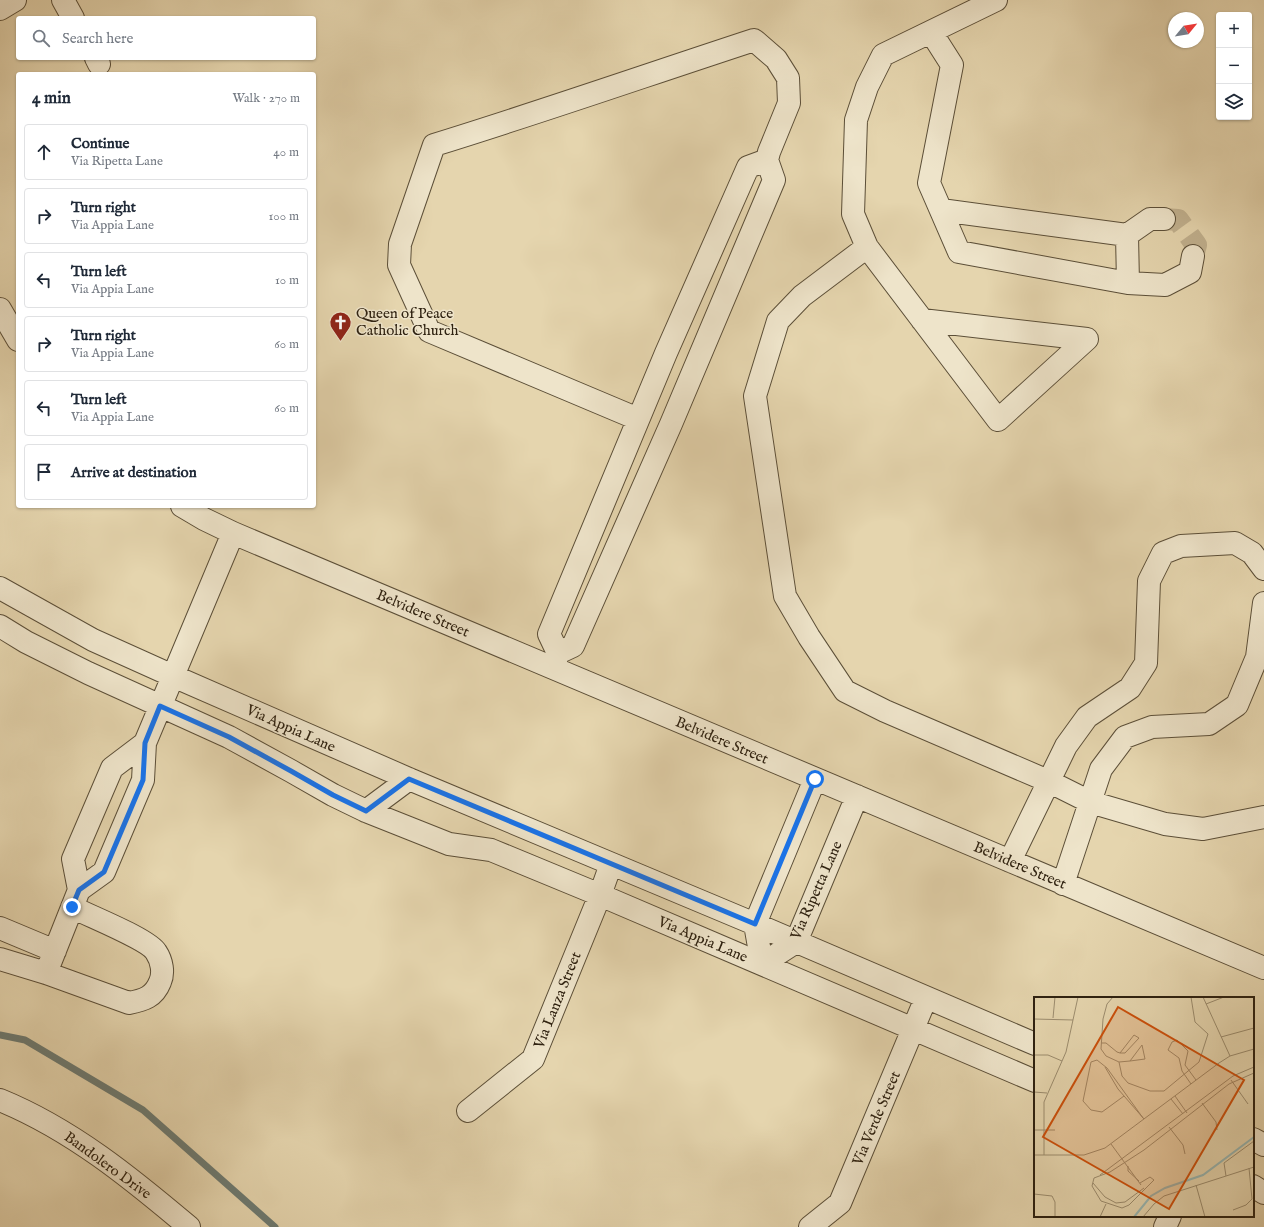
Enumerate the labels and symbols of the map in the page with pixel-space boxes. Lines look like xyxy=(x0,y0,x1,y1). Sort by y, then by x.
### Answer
north arrow xyxy=(1168,12,1204,48)
place label: Queen of Peace Catholic Church xyxy=(356,304,458,340)
church icon: Queen of Peace Catholic Church xyxy=(327,309,353,342)
street label: Belvidere Street xyxy=(373,585,472,642)
street label: Via Appia Lane xyxy=(242,700,338,757)
street label: Belvidere Street xyxy=(672,712,771,769)
route start xyxy=(806,770,824,788)
street label: Belvidere Street xyxy=(970,837,1069,894)
street label: Via Ripetta Lane xyxy=(786,838,847,943)
route end xyxy=(63,898,81,916)
street label: Via Appia Lane xyxy=(654,912,751,967)
street label: Via Lanza Street xyxy=(529,949,586,1052)
inset map xyxy=(1034,997,1254,1217)
street label: Via Verde Street xyxy=(848,1068,905,1169)
street label: Bandolero Drive xyxy=(60,1127,155,1203)

